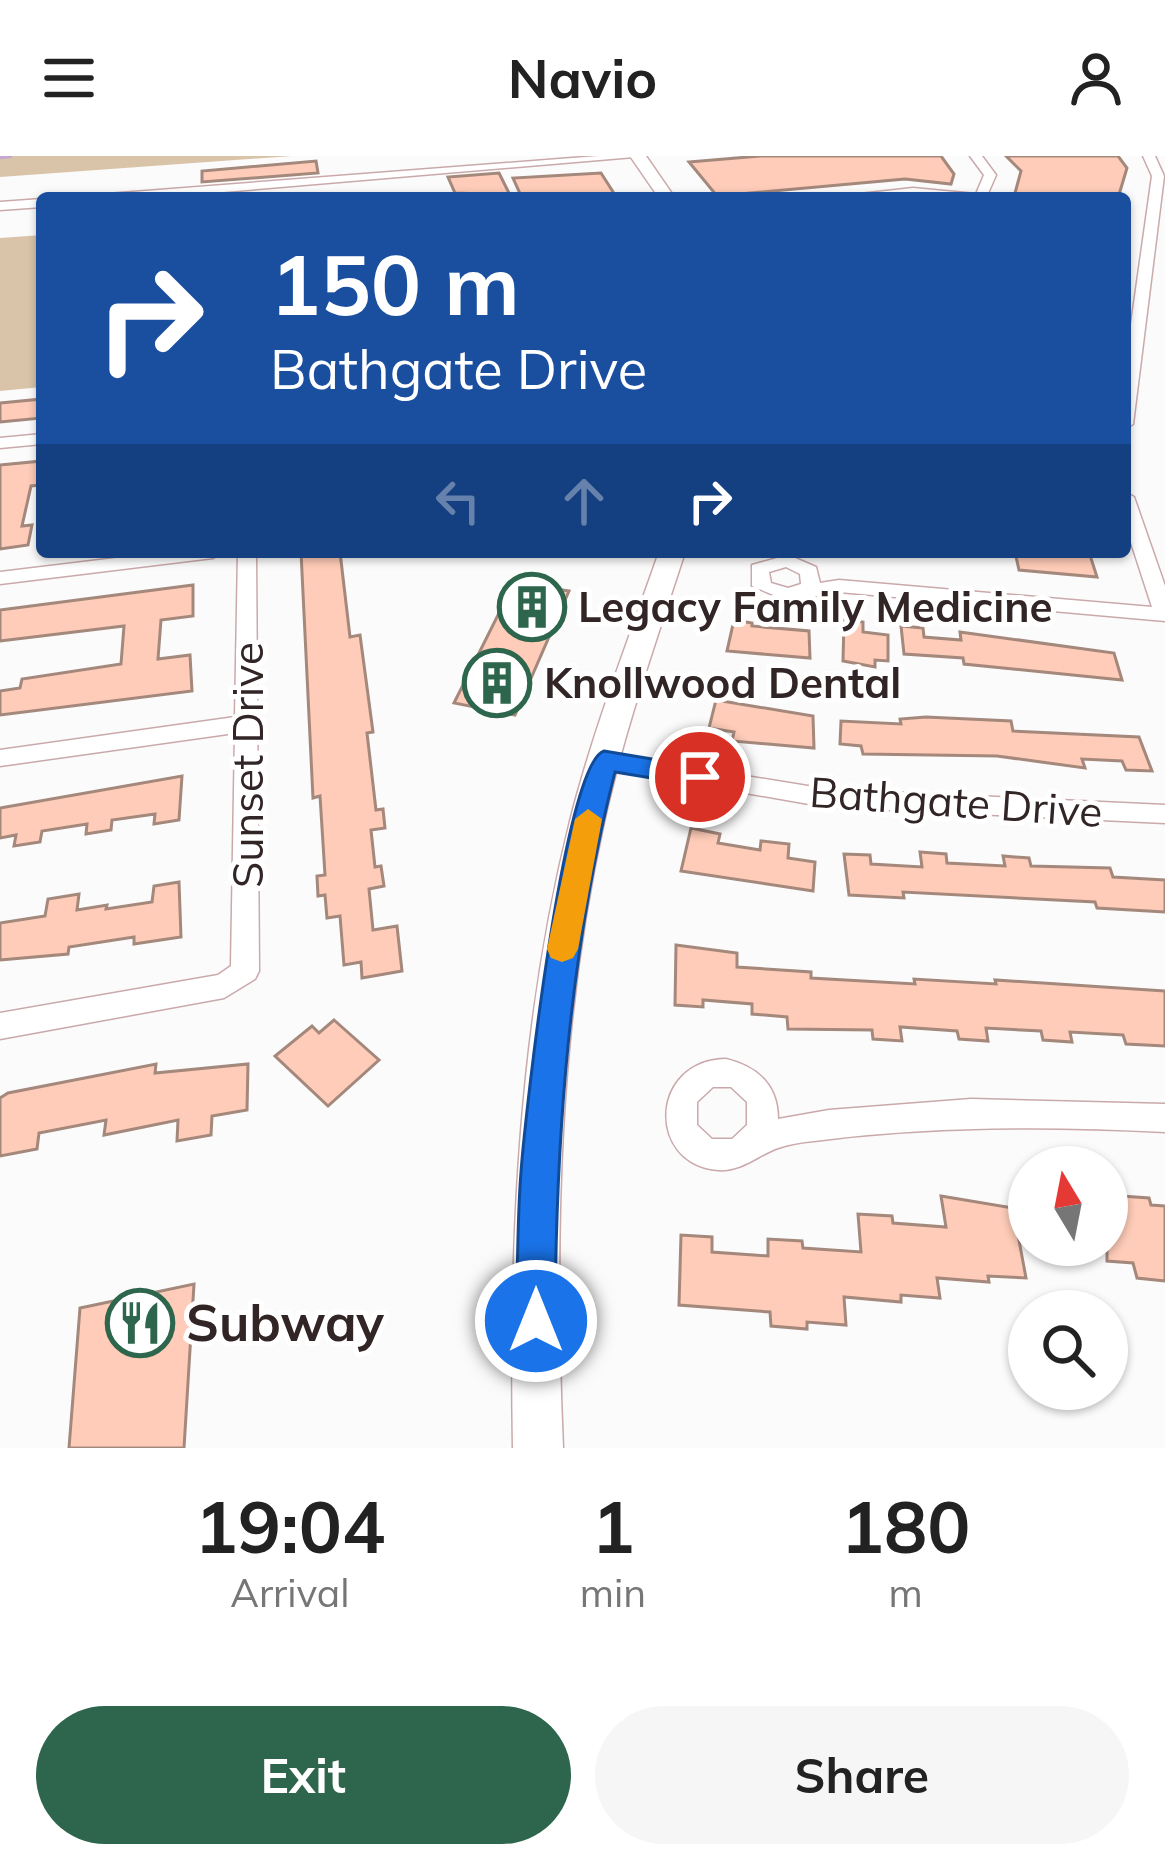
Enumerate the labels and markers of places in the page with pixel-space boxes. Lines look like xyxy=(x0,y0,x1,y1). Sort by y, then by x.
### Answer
building icon: Legacy Family Medicine xyxy=(497,572,567,642)
place label: Legacy Family Medicine xyxy=(578,580,1053,633)
building icon: Knollwood Dental xyxy=(462,648,532,718)
place label: Knollwood Dental xyxy=(544,656,901,709)
pin xyxy=(649,726,751,828)
restaurant icon: Subway xyxy=(105,1288,175,1358)
place label: Subway xyxy=(186,1290,384,1354)

